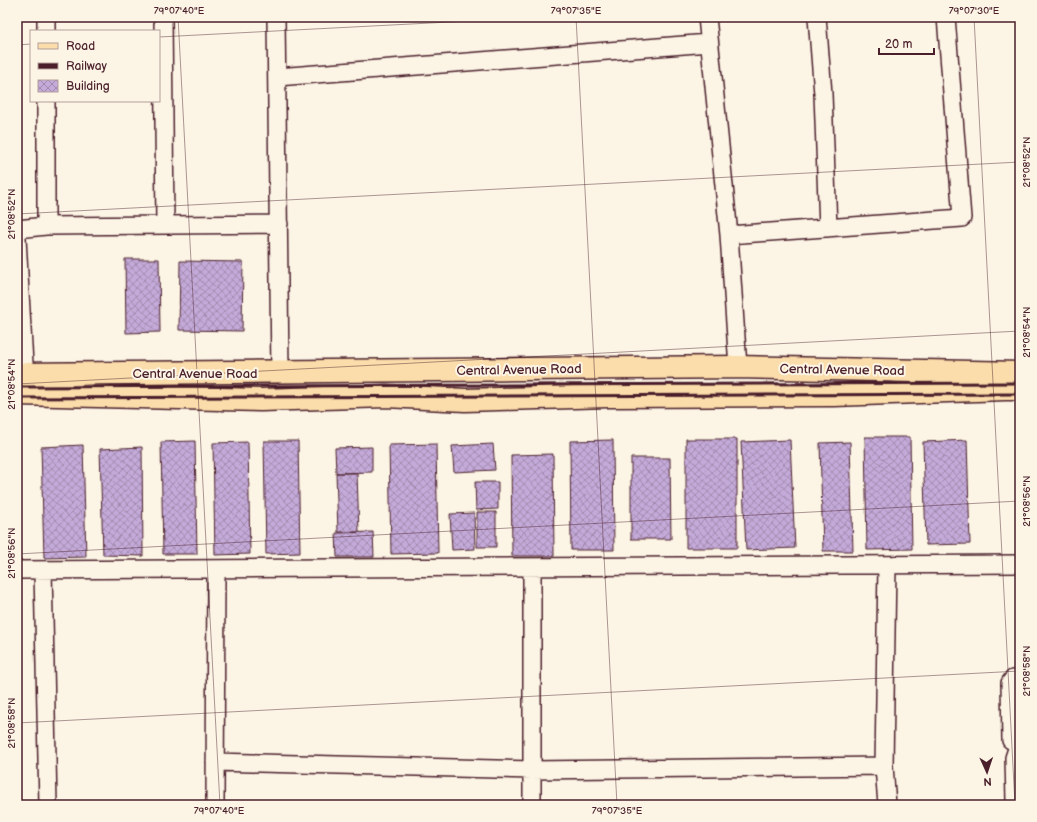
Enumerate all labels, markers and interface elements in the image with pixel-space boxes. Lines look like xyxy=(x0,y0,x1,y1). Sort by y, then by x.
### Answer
text: 79°07'40"E xyxy=(154,5,205,17)
text: 79°07'35"E xyxy=(551,5,602,17)
text: 79°07'30"E xyxy=(949,5,1000,17)
legend xyxy=(30,30,160,102)
scale bar xyxy=(879,30,934,56)
text: 20 m xyxy=(885,37,912,52)
text: Road xyxy=(66,39,95,54)
text: Railway xyxy=(66,59,108,74)
text: Building xyxy=(66,79,110,94)
text: 21°08'52"N xyxy=(1021,136,1033,188)
text: 21°08'52"N xyxy=(6,188,18,240)
text: 21°08'54"N xyxy=(1021,306,1033,358)
text: 21°08'54"N xyxy=(6,358,18,410)
street label: Central Avenue Road xyxy=(456,361,582,379)
street label: Central Avenue Road xyxy=(779,361,905,379)
street label: Central Avenue Road xyxy=(132,366,258,382)
text: 21°08'56"N xyxy=(1021,475,1033,527)
text: 21°08'56"N xyxy=(6,527,18,579)
text: 21°08'58"N xyxy=(1021,646,1033,697)
text: 21°08'58"N xyxy=(6,698,18,749)
north arrow xyxy=(967,752,1007,792)
text: N xyxy=(983,775,992,788)
text: 79°07'40"E xyxy=(194,805,245,817)
text: 79°07'35"E xyxy=(592,805,643,817)

